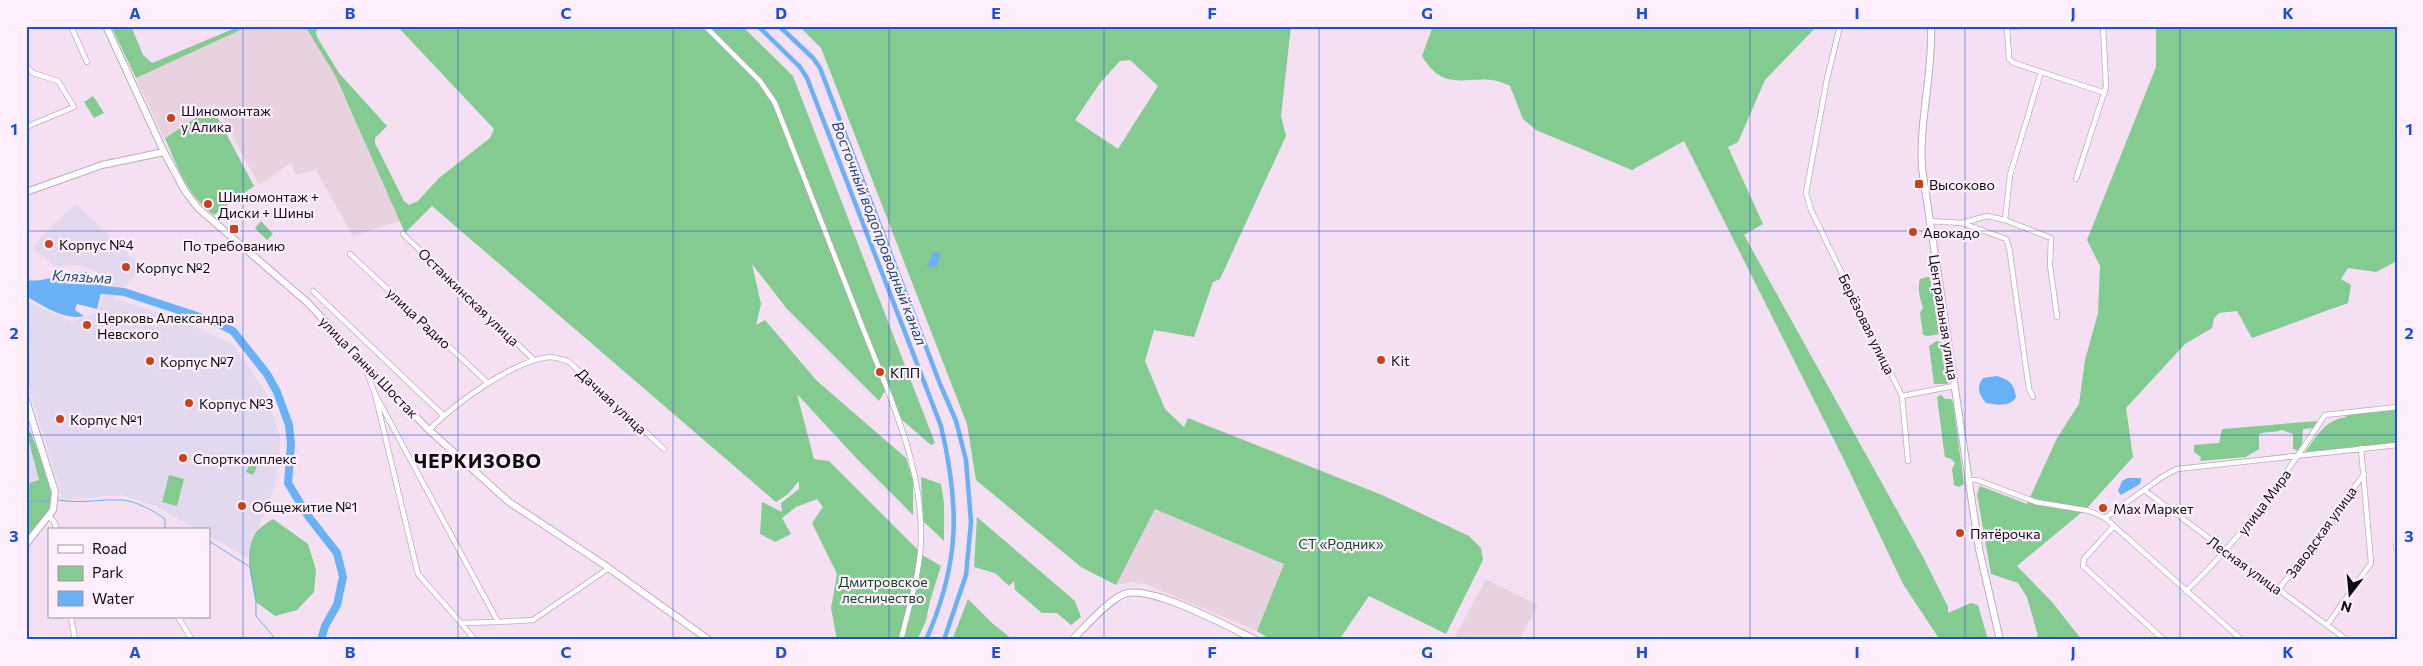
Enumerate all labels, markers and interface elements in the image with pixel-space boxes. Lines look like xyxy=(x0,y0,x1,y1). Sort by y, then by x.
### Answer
text: A xyxy=(129,3,141,22)
text: B xyxy=(345,3,356,22)
text: C xyxy=(561,3,572,22)
text: D xyxy=(775,3,787,22)
text: E xyxy=(991,3,1001,22)
text: F xyxy=(1207,3,1217,22)
text: G xyxy=(1421,3,1433,22)
text: H xyxy=(1636,3,1648,22)
text: I xyxy=(1854,3,1860,22)
text: J xyxy=(2070,3,2076,22)
text: K xyxy=(2282,3,2294,22)
place label: Шиномонтаж у Алика xyxy=(181,102,271,135)
marker: Шиномонтаж у Алика xyxy=(165,112,177,124)
water label: Восточный водопроводный канал xyxy=(829,118,931,348)
text: 1 xyxy=(10,119,18,138)
text: 1 xyxy=(2405,119,2413,138)
place label: Высоково xyxy=(1929,176,1995,193)
marker: Высоково xyxy=(1913,178,1925,190)
place label: Шиномонтаж + Диски + Шины xyxy=(218,188,319,221)
marker: Шиномонтаж + Диски + Шины xyxy=(202,198,214,210)
marker: По требованию xyxy=(228,223,240,235)
place label: Авокадо xyxy=(1923,224,1980,241)
marker: Авокадо xyxy=(1907,226,1919,238)
place label: Корпус №4 xyxy=(59,236,134,253)
place label: По требованию xyxy=(183,237,285,254)
marker: Корпус №4 xyxy=(43,238,55,250)
street label: Останкинская улица xyxy=(415,244,523,350)
street label: Центральная улица xyxy=(1926,253,1962,381)
place label: Корпус №2 xyxy=(136,259,210,276)
marker: Корпус №2 xyxy=(120,261,132,273)
water label: Клязьма xyxy=(52,265,113,287)
street label: Берёзовая улица xyxy=(1835,271,1899,377)
street label: улица Радио xyxy=(383,284,455,352)
place label: Церковь Александра Невского xyxy=(97,309,234,342)
street label: улица Ганны Шостак xyxy=(316,313,422,422)
marker: Церковь Александра Невского xyxy=(81,319,93,331)
text: 2 xyxy=(9,323,19,342)
text: 2 xyxy=(2404,323,2414,342)
place label: Kit xyxy=(1391,352,1410,369)
place label: Корпус №7 xyxy=(160,353,234,370)
marker: Kit xyxy=(1375,354,1387,366)
marker: Корпус №7 xyxy=(144,355,156,367)
street label: Дачная улица xyxy=(574,364,650,438)
place label: КПП xyxy=(890,364,920,381)
marker: КПП xyxy=(874,366,886,378)
place label: Корпус №3 xyxy=(199,395,273,412)
marker: Корпус №3 xyxy=(183,397,195,409)
place label: Корпус №1 xyxy=(70,411,142,428)
marker: Корпус №1 xyxy=(54,413,66,425)
district label: ЧЕРКИЗОВО xyxy=(414,449,542,472)
place label: Спорткомплекс xyxy=(193,450,297,467)
marker: Спорткомплекс xyxy=(177,452,189,464)
street label: улица Мира xyxy=(2234,466,2294,538)
street label: Заводская улица xyxy=(2282,483,2360,581)
place label: Общежитие №1 xyxy=(252,498,357,515)
marker: Общежитие №1 xyxy=(236,500,248,512)
place label: Мах Маркет xyxy=(2113,500,2194,517)
marker: Мах Маркет xyxy=(2097,502,2109,514)
place label: Пятёрочка xyxy=(1970,525,2040,542)
text: 3 xyxy=(9,526,19,545)
text: 3 xyxy=(2404,526,2414,545)
marker: Пятёрочка xyxy=(1954,527,1966,539)
legend xyxy=(48,528,210,618)
street label: Лесная улица xyxy=(2204,532,2286,598)
park label: СТ «Родник» xyxy=(1298,535,1384,552)
text: Road xyxy=(92,539,127,557)
text: Park xyxy=(92,563,123,581)
north arrow xyxy=(2326,568,2376,618)
park label: Дмитровское лесничество xyxy=(838,573,928,606)
text: Water xyxy=(92,589,134,607)
text: N xyxy=(2339,597,2354,617)
text: A xyxy=(129,642,141,661)
text: B xyxy=(345,642,356,661)
text: C xyxy=(561,642,572,661)
text: D xyxy=(775,642,787,661)
text: E xyxy=(991,642,1001,661)
text: F xyxy=(1207,642,1217,661)
text: G xyxy=(1421,642,1433,661)
text: H xyxy=(1636,642,1648,661)
text: I xyxy=(1854,642,1860,661)
text: J xyxy=(2070,642,2076,661)
text: K xyxy=(2282,642,2294,661)

